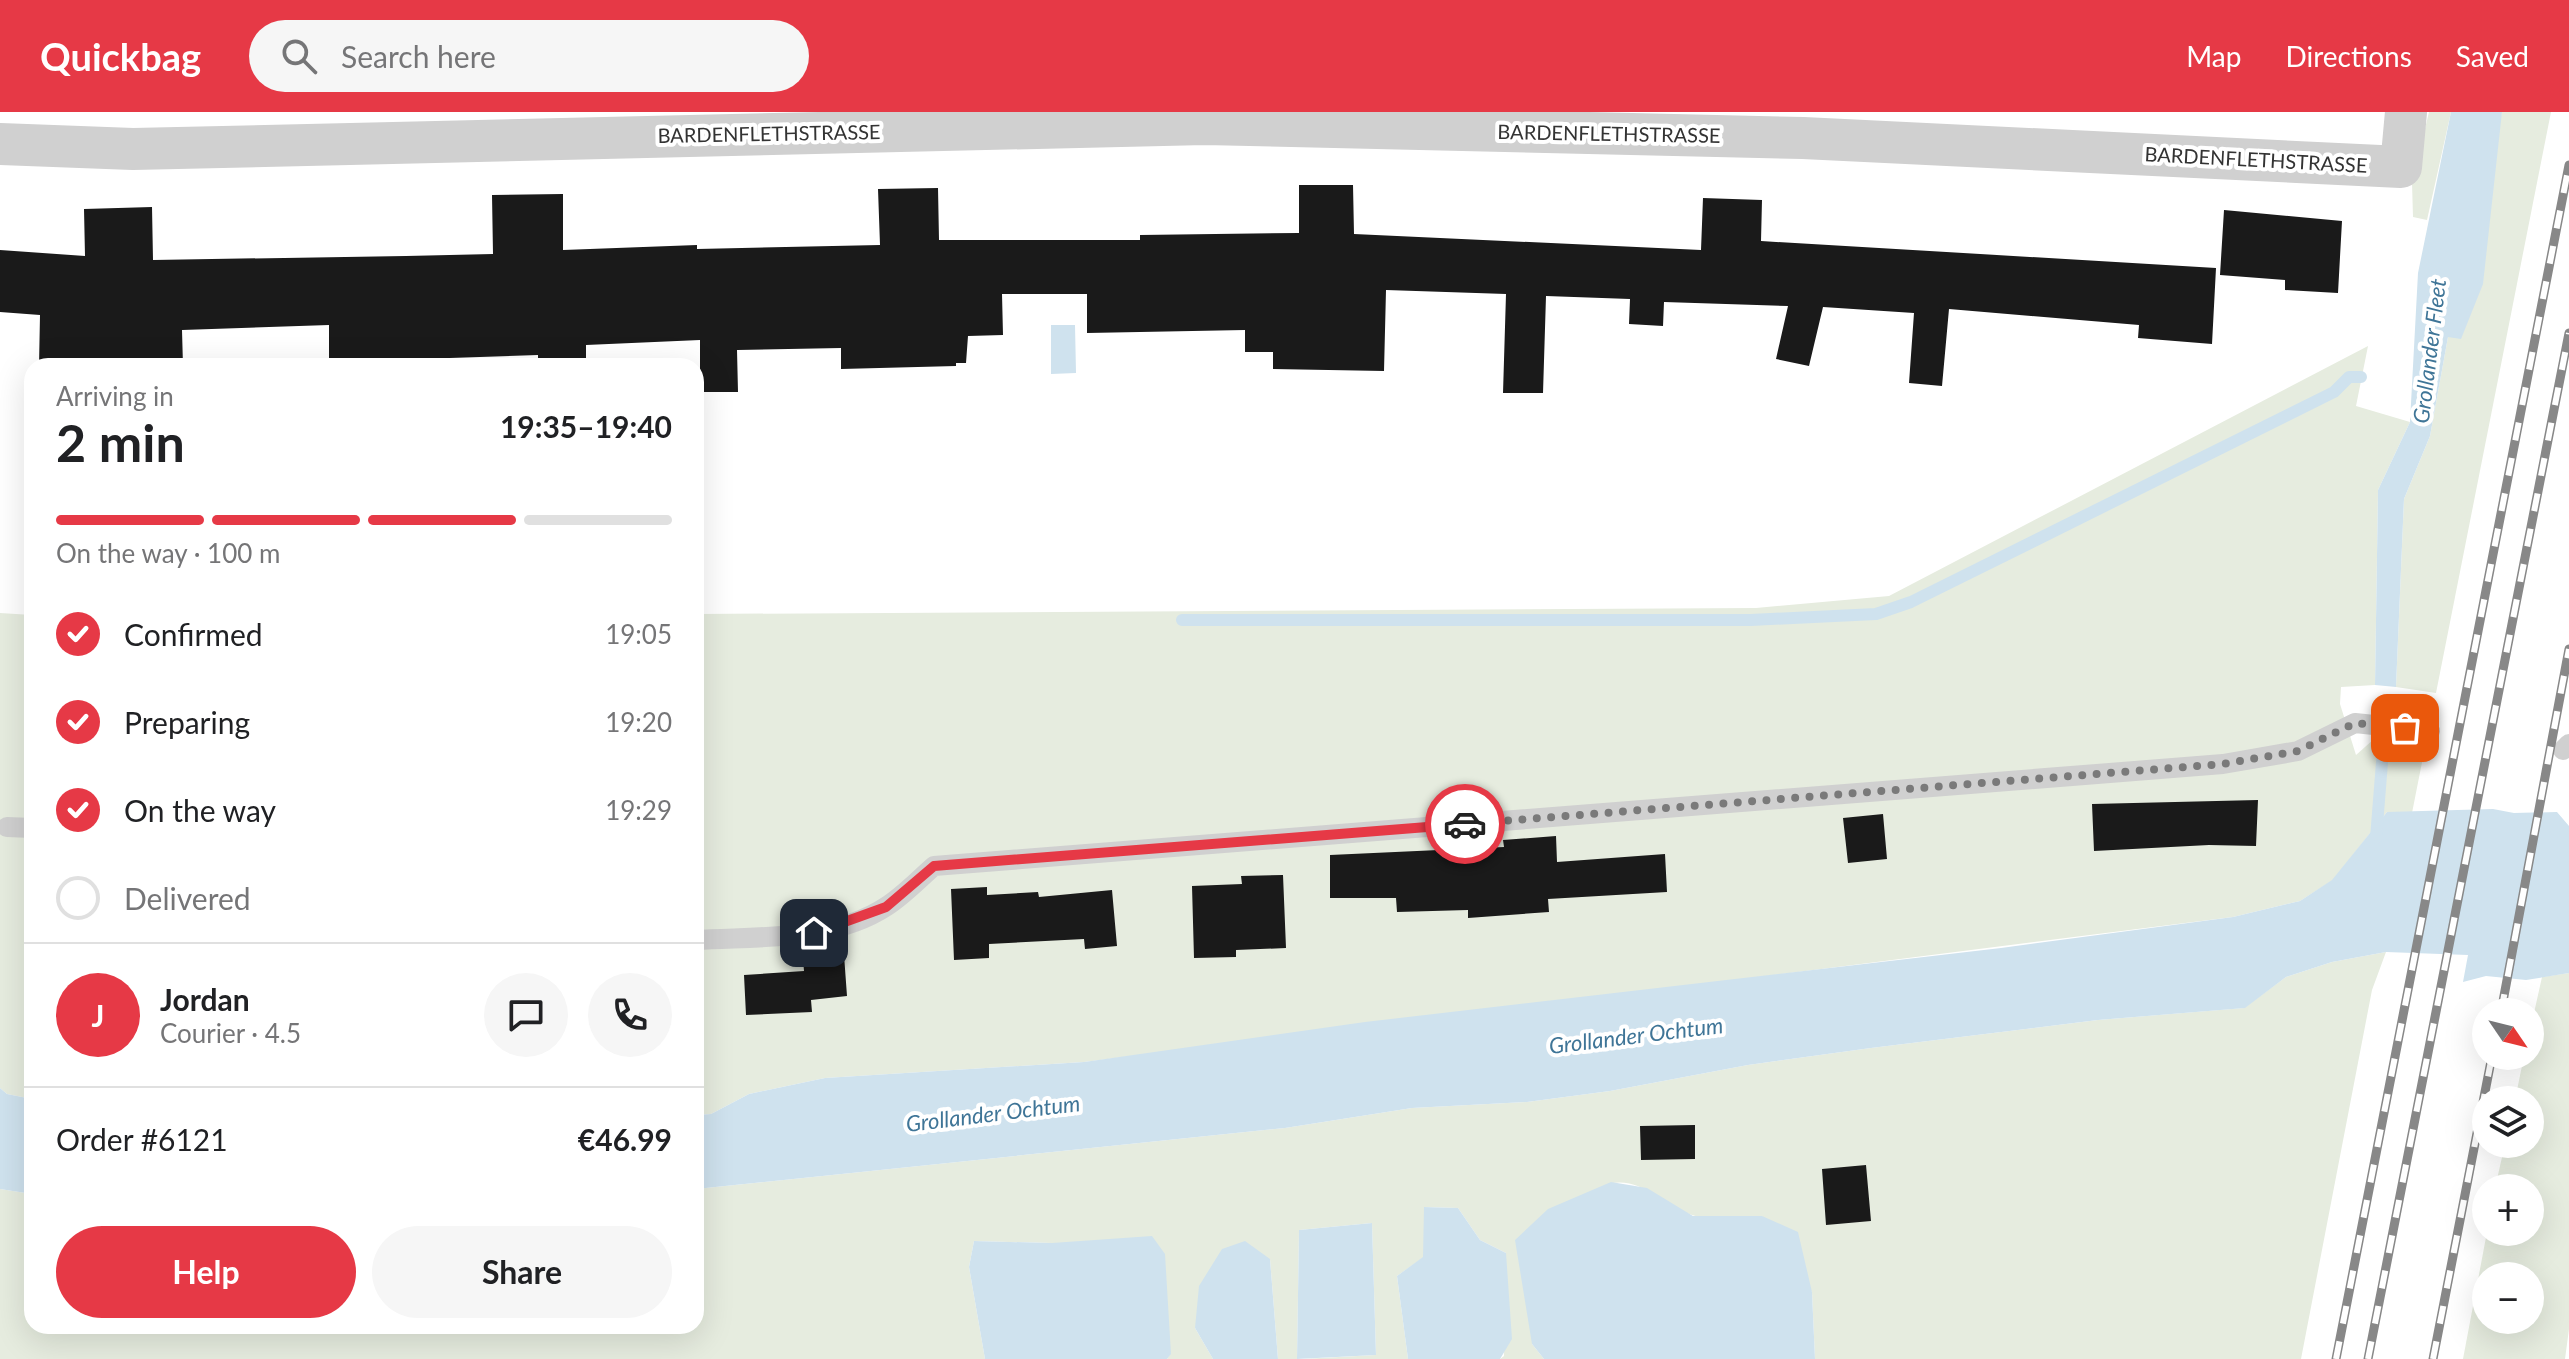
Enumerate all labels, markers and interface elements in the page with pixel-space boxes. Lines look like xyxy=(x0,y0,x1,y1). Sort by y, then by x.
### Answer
search box xyxy=(249,20,809,92)
text: Quickbag xyxy=(40,33,201,79)
icon: search xyxy=(277,34,321,78)
text: Search here xyxy=(341,38,496,74)
text: Map xyxy=(2186,39,2241,73)
text: Directions xyxy=(2285,39,2412,73)
text: Saved xyxy=(2456,39,2529,73)
street label: BARDENFLETHSTRASSE xyxy=(657,119,881,147)
street label: BARDENFLETHSTRASSE xyxy=(1497,119,1721,147)
street label: BARDENFLETHSTRASSE xyxy=(2144,141,2368,177)
water label: Grollander Fleet xyxy=(2407,277,2451,425)
text: Arriving in xyxy=(56,380,174,412)
text: 19:35–19:40 xyxy=(500,408,672,444)
text: 2 min xyxy=(56,411,185,473)
text: On the way · 100 m xyxy=(56,537,280,569)
icon: check xyxy=(56,612,100,656)
text: Confirmed xyxy=(124,616,263,652)
text: 19:05 xyxy=(605,618,672,650)
pin xyxy=(2371,694,2439,762)
icon: check xyxy=(56,700,100,744)
text: Preparing xyxy=(124,704,250,740)
text: 19:20 xyxy=(605,706,672,738)
icon: bag xyxy=(2383,706,2427,750)
courier xyxy=(1425,784,1505,864)
icon: check xyxy=(56,788,100,832)
text: On the way xyxy=(124,792,276,828)
text: 19:29 xyxy=(605,794,672,826)
icon: car xyxy=(1443,802,1487,846)
text: Delivered xyxy=(124,880,251,916)
pin xyxy=(780,899,848,967)
icon: home xyxy=(792,911,836,955)
button: chat xyxy=(484,973,568,1057)
button: phone xyxy=(588,973,672,1057)
text: Jordan xyxy=(160,981,250,1017)
text: J xyxy=(92,997,104,1033)
north arrow xyxy=(2472,998,2544,1070)
map controls xyxy=(2472,998,2544,1334)
water label: Grollander Ochtum xyxy=(1547,1011,1725,1059)
text: Courier · 4.5 xyxy=(160,1017,301,1049)
button: layers xyxy=(2472,1086,2544,1158)
water label: Grollander Ochtum xyxy=(904,1089,1082,1137)
text: Order #6121 xyxy=(56,1121,228,1157)
text: €46.99 xyxy=(578,1121,672,1157)
button: + xyxy=(2472,1174,2544,1246)
button: Help xyxy=(56,1226,356,1318)
button: Share xyxy=(372,1226,672,1318)
button: − xyxy=(2472,1262,2544,1334)

